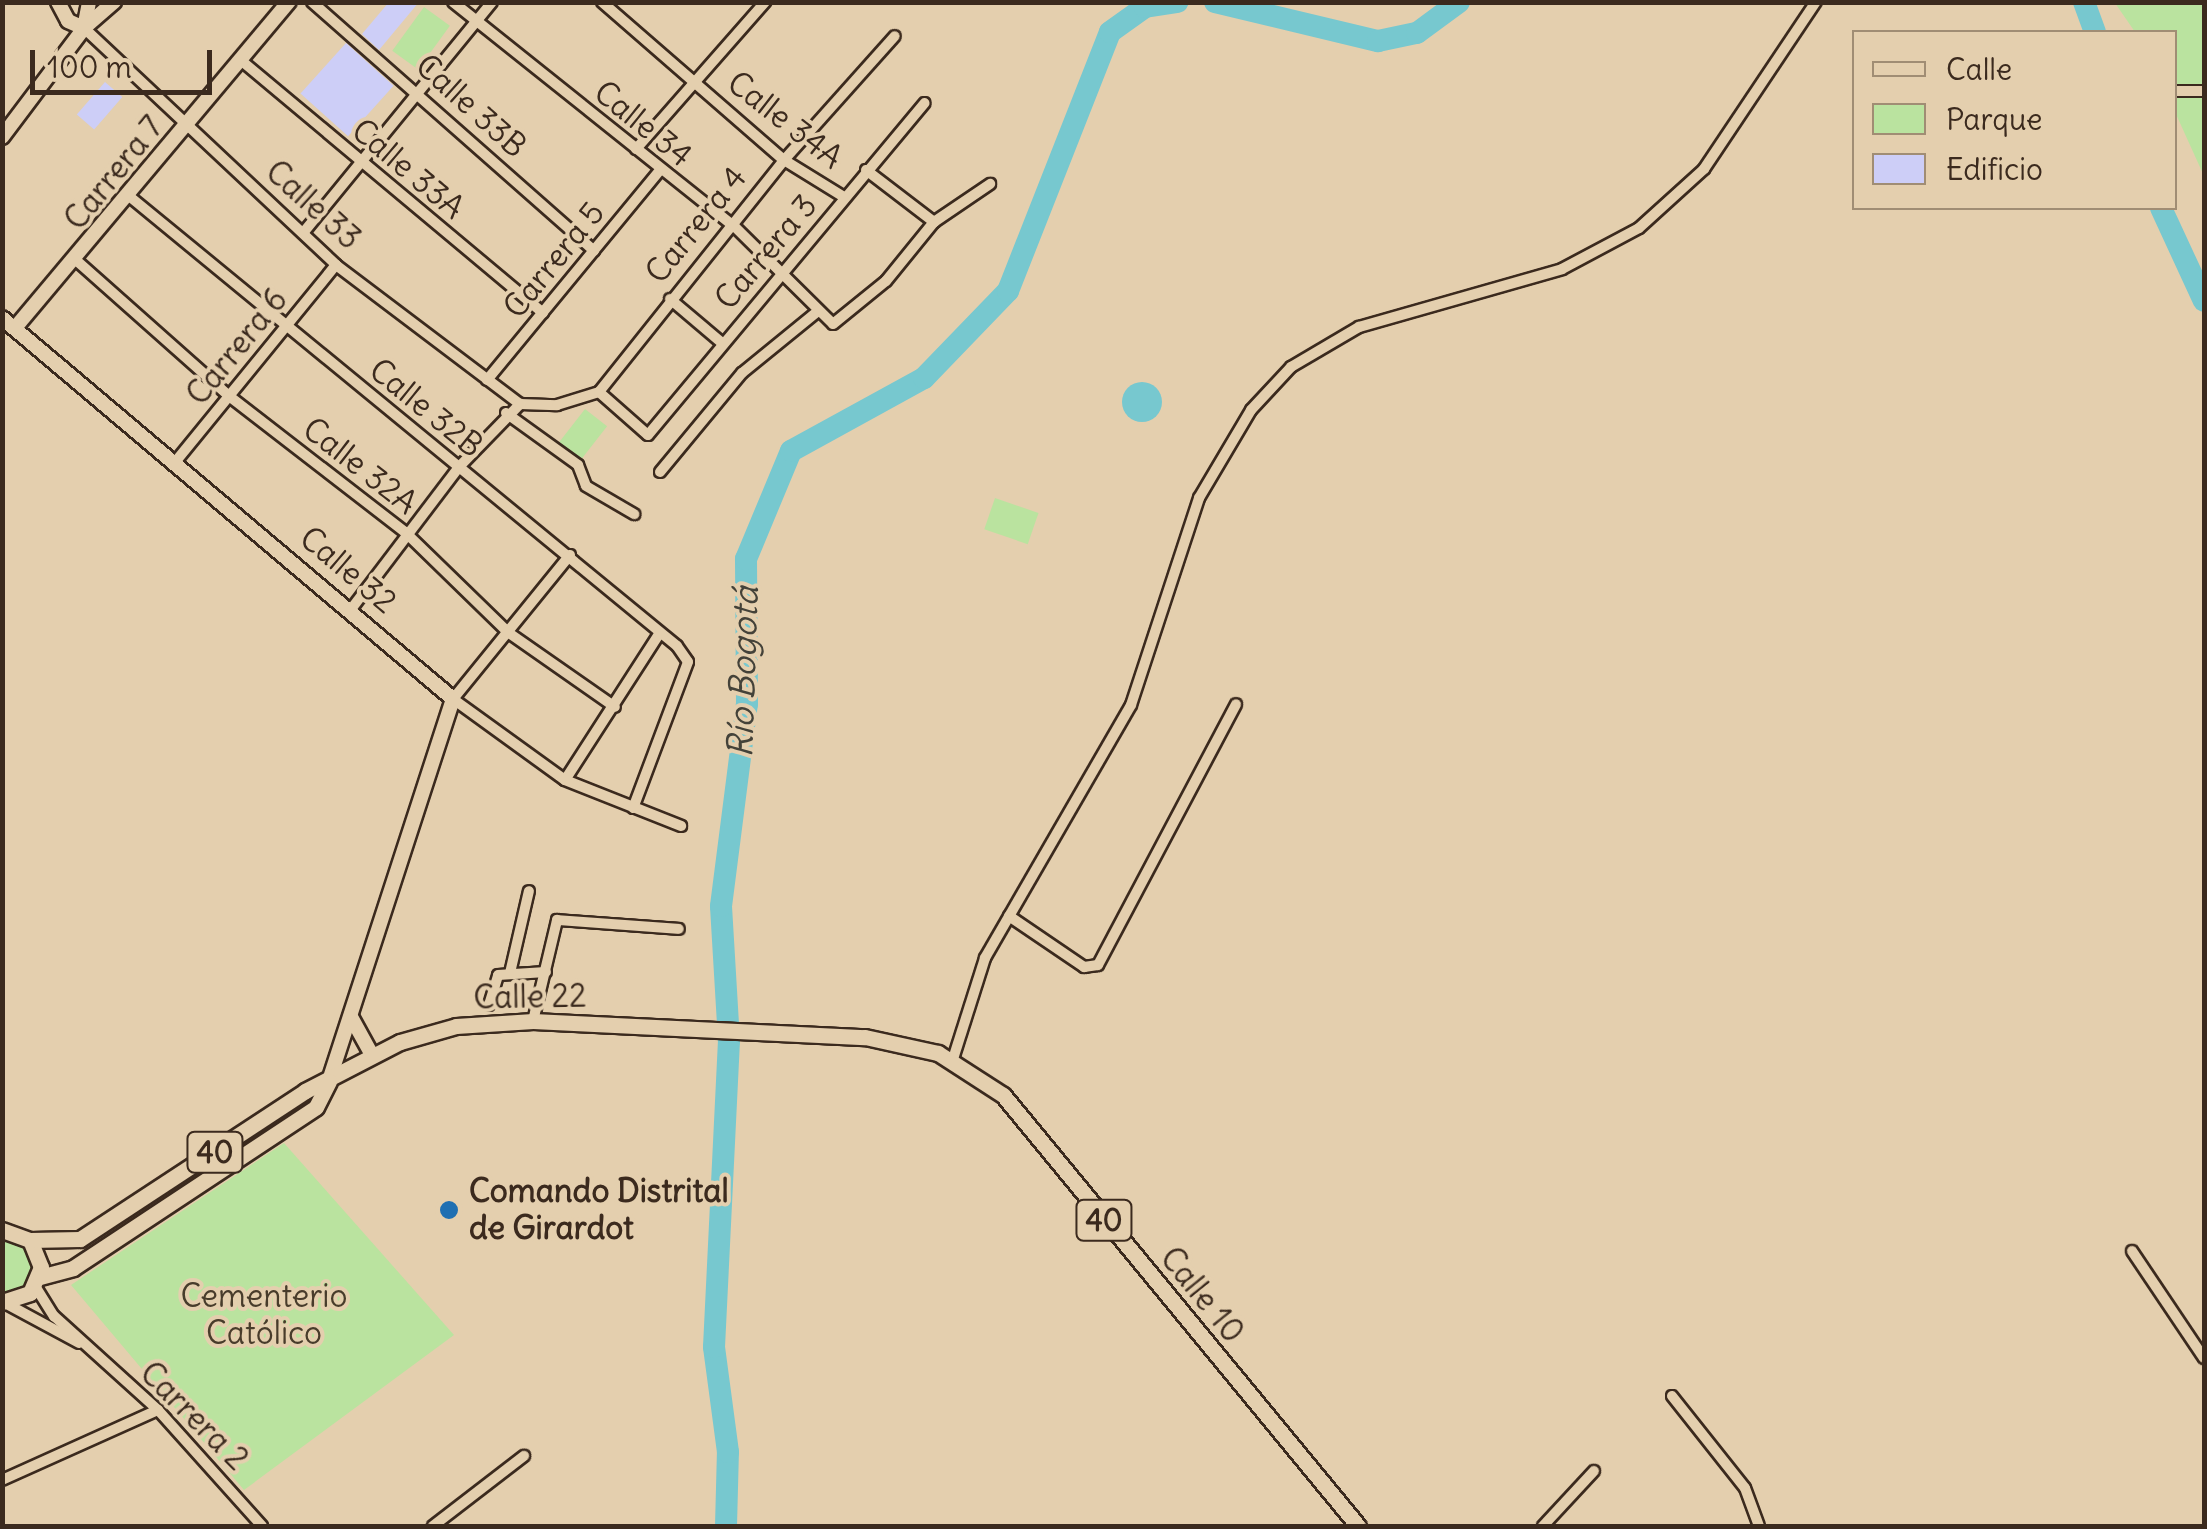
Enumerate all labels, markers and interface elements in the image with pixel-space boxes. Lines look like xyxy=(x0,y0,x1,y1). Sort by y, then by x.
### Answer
scale bar xyxy=(35,30,218,92)
legend xyxy=(1852,30,2177,210)
street label: Calle 33B xyxy=(408,46,534,166)
text: 100 m xyxy=(47,48,132,86)
text: Calle xyxy=(1946,50,2012,88)
street label: Calle 34A xyxy=(720,63,850,177)
street label: Calle 34 xyxy=(586,73,700,175)
text: Parque xyxy=(1946,100,2042,138)
street label: Carrera 7 xyxy=(56,108,172,238)
street label: Calle 33A xyxy=(344,111,472,227)
text: Edificio xyxy=(1946,150,2043,188)
street label: Calle 33 xyxy=(258,152,368,258)
street label: Carrera 4 xyxy=(637,159,755,291)
street label: Carrera 3 xyxy=(707,187,825,317)
street label: Carrera 5 xyxy=(496,194,612,326)
street label: Carrera 6 xyxy=(178,281,296,413)
street label: Calle 32B xyxy=(361,351,491,465)
street label: Calle 32A xyxy=(295,409,425,523)
street label: Calle 32 xyxy=(292,519,404,621)
water label: Río Bogotá xyxy=(718,586,766,758)
street label: Calle 22 xyxy=(473,977,587,1017)
road number: 40 xyxy=(185,1127,245,1177)
place label: Comando Distrital de Girardot xyxy=(469,1173,729,1248)
road number: 40 xyxy=(1074,1195,1134,1245)
marker: Comando Distrital de Girardot xyxy=(438,1199,460,1221)
street label: Calle 10 xyxy=(1152,1239,1252,1351)
park label: Cementerio Católico xyxy=(181,1278,347,1353)
street label: Carrera 2 xyxy=(132,1354,256,1478)

